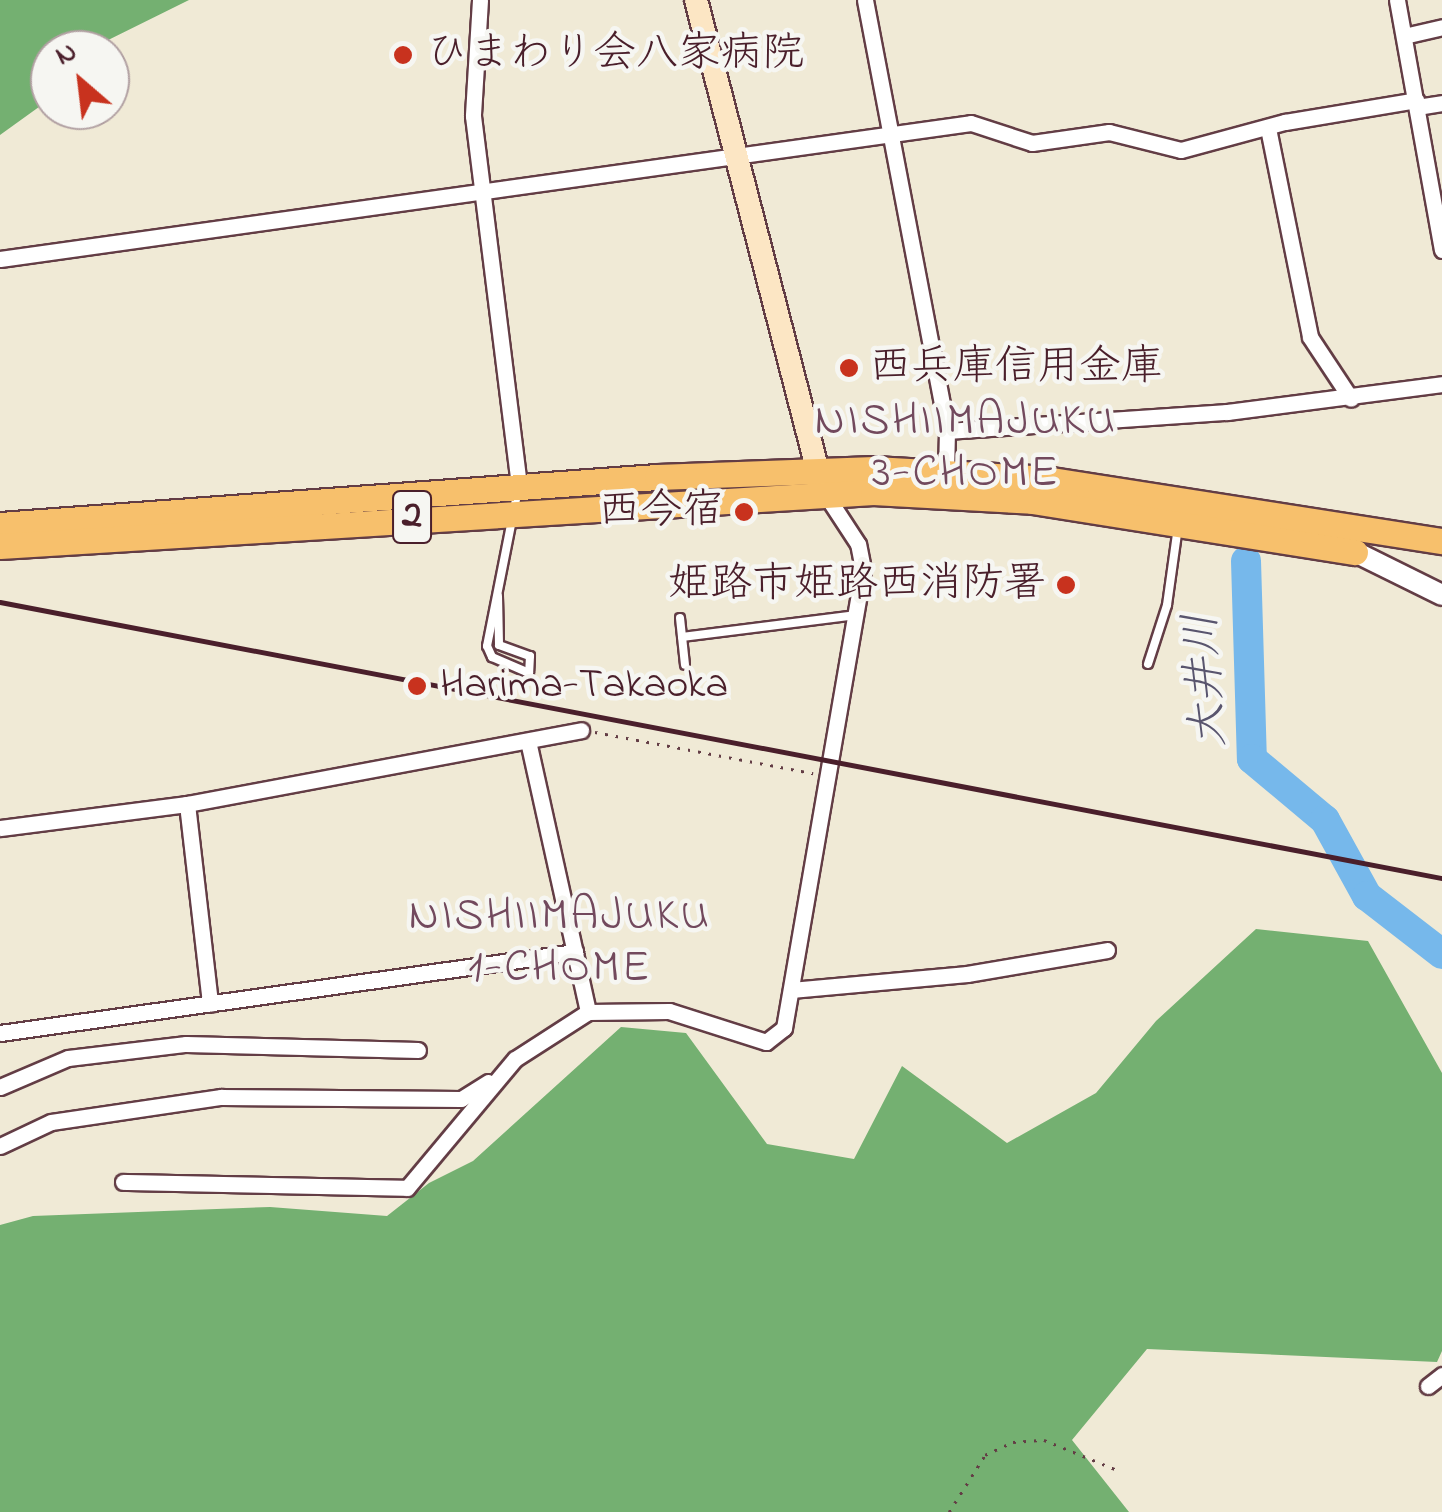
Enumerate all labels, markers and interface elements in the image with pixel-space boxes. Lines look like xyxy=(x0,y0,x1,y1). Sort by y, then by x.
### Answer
north arrow xyxy=(30,30,130,130)
place label: ひまわり会八家病院 xyxy=(426,30,804,80)
text: N xyxy=(49,32,85,77)
marker: ひまわり会八家病院 xyxy=(390,42,416,68)
place label: 西兵庫信用金庫 xyxy=(869,343,1163,393)
marker: 西兵庫信用金庫 xyxy=(838,357,860,379)
district label: NISHIIMAJUKU 3-CHOME xyxy=(815,396,1117,502)
road number: 2 xyxy=(392,482,432,552)
place label: 西今宿 xyxy=(598,487,724,537)
marker: 西今宿 xyxy=(733,501,755,523)
place label: 姫路市姫路西消防署 xyxy=(668,560,1046,610)
marker: 姫路市姫路西消防署 xyxy=(1055,574,1077,596)
water label: 大井川 xyxy=(1176,611,1240,749)
place label: Harima-Takaoka xyxy=(440,661,728,711)
marker: Harima-Takaoka xyxy=(404,673,430,699)
district label: NISHIIMAJUKU 1-CHOME xyxy=(409,891,711,997)

